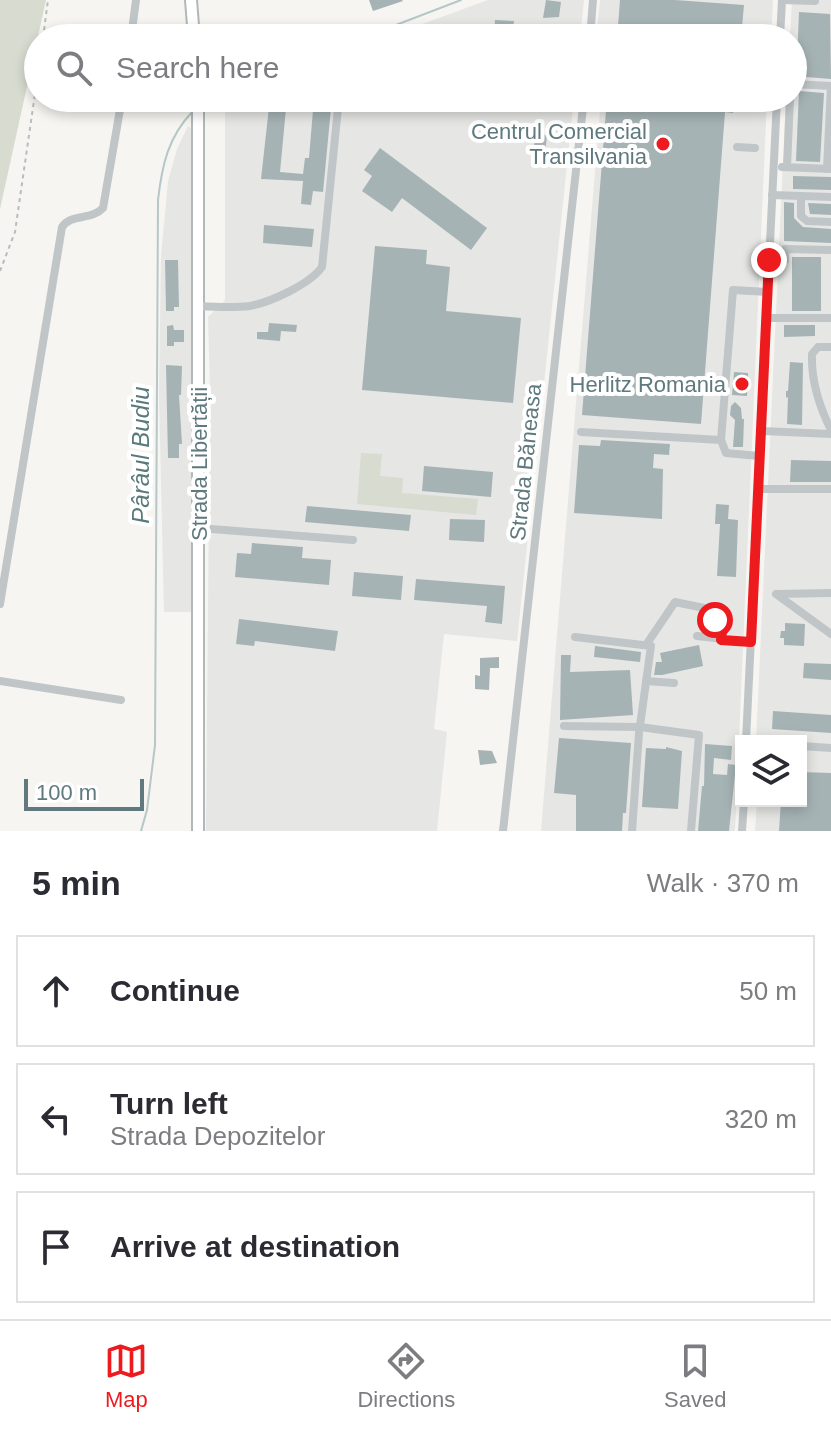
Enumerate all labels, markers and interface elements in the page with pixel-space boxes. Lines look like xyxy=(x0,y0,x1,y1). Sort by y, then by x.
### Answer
search box xyxy=(24,24,807,112)
icon: search xyxy=(52,46,96,90)
text: Search here xyxy=(116,51,279,84)
place label: Centrul Comercial Transilvania xyxy=(471,119,648,169)
marker: Centrul Comercial Transilvania xyxy=(654,135,672,153)
route end xyxy=(751,242,787,278)
place label: Herlitz Romania xyxy=(570,372,727,397)
marker: Herlitz Romania xyxy=(733,375,751,393)
street label: Strada Băneasa xyxy=(505,382,546,542)
water label: Pârâul Budiu xyxy=(127,386,154,524)
street label: Strada Libertății xyxy=(187,387,212,541)
route start xyxy=(697,602,733,638)
map controls xyxy=(735,735,807,807)
button: layers xyxy=(735,735,807,807)
scale bar xyxy=(24,775,144,811)
text: 100 m xyxy=(36,780,97,805)
text: 5 min xyxy=(32,864,121,902)
text: Walk · 370 m xyxy=(647,868,799,898)
icon: ahead xyxy=(34,969,78,1013)
text: Continue xyxy=(110,974,240,1007)
text: 50 m xyxy=(739,976,797,1006)
text: Turn left xyxy=(110,1087,228,1120)
icon: left xyxy=(34,1097,78,1141)
text: 320 m xyxy=(725,1104,797,1134)
text: Strada Depozitelor xyxy=(110,1121,325,1151)
icon: arrive xyxy=(34,1225,78,1269)
text: Arrive at destination xyxy=(110,1230,400,1263)
tab: Map xyxy=(104,1339,148,1413)
tab: Directions xyxy=(357,1339,455,1413)
tab: Saved xyxy=(664,1339,727,1413)

